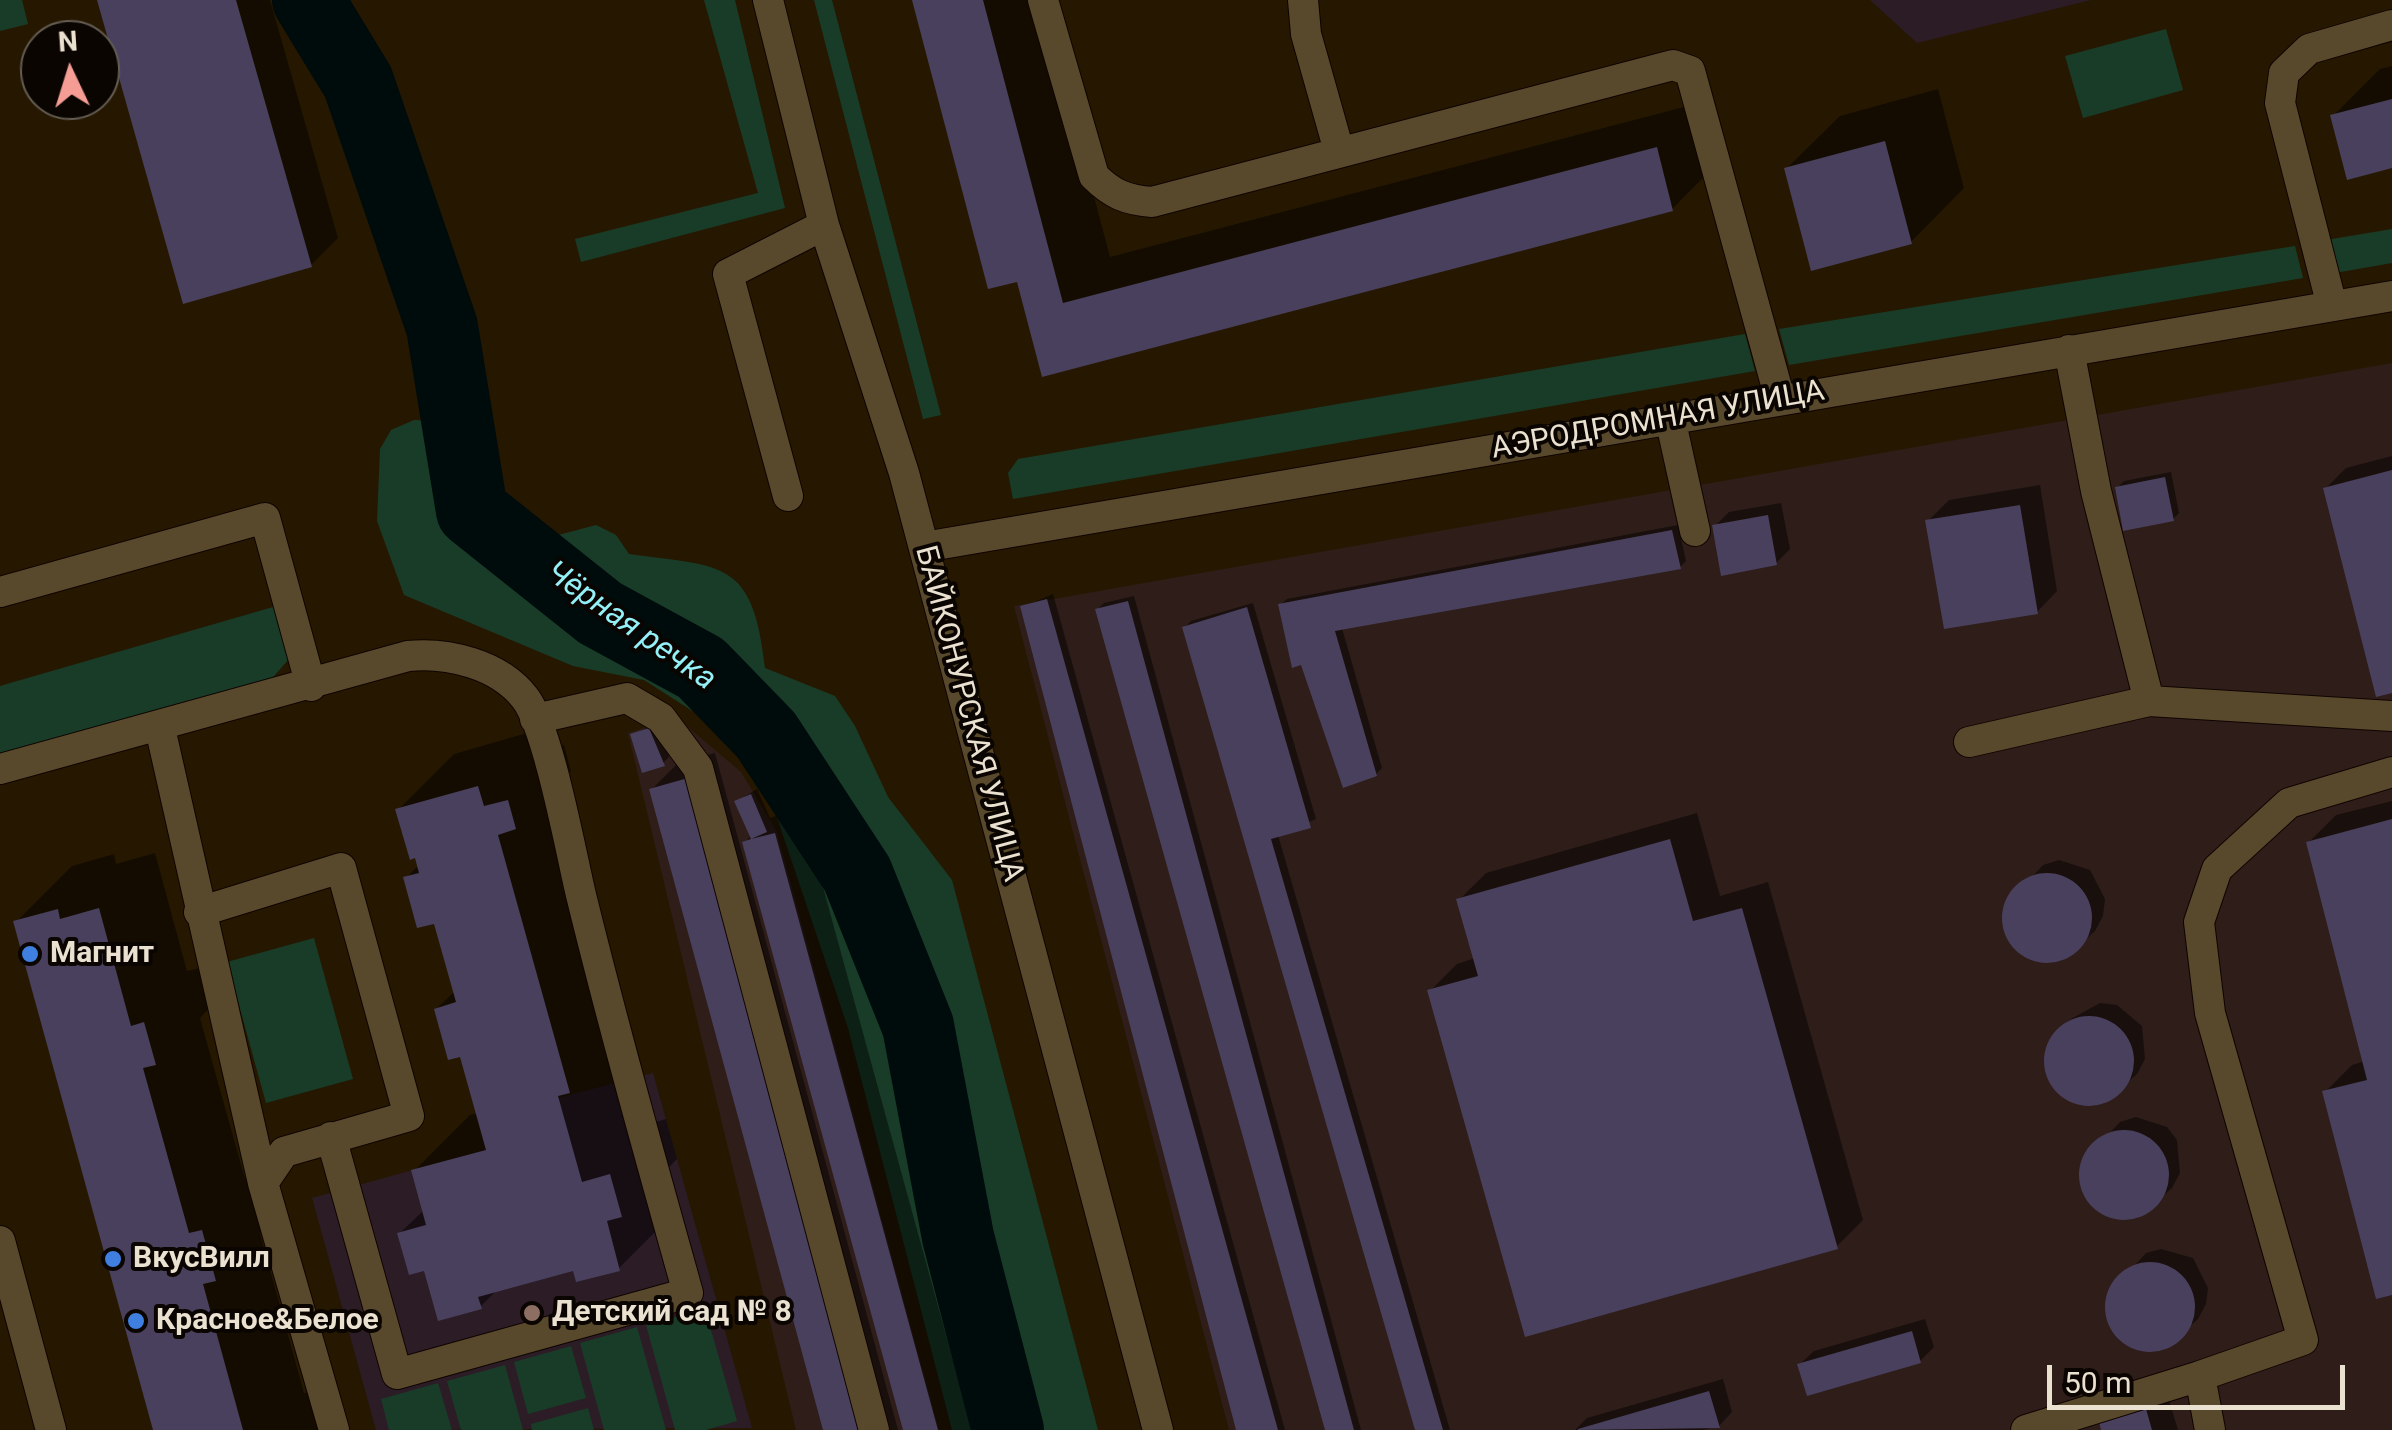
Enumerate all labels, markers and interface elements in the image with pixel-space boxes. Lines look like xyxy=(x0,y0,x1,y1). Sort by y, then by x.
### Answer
north arrow xyxy=(20,20,120,120)
text: N xyxy=(57,24,79,59)
street label: АЭРОДРОМНАЯ УЛИЦА xyxy=(1489,374,1827,468)
street label: БАЙКОНУРСКАЯ УЛИЦА xyxy=(906,542,1030,886)
water label: Чёрная речка xyxy=(537,554,723,700)
place label: Магнит xyxy=(50,936,154,972)
marker: Магнит xyxy=(19,943,41,965)
place label: ВкусВилл xyxy=(133,1241,270,1277)
marker: ВкусВилл xyxy=(102,1248,124,1270)
place label: Детский сад № 8 xyxy=(552,1295,792,1331)
marker: Детский сад № 8 xyxy=(521,1302,543,1324)
place label: Красное&Белое xyxy=(156,1303,379,1339)
marker: Красное&Белое xyxy=(125,1310,147,1332)
scale bar xyxy=(2052,1345,2350,1407)
text: 50 m xyxy=(2064,1365,2131,1400)

